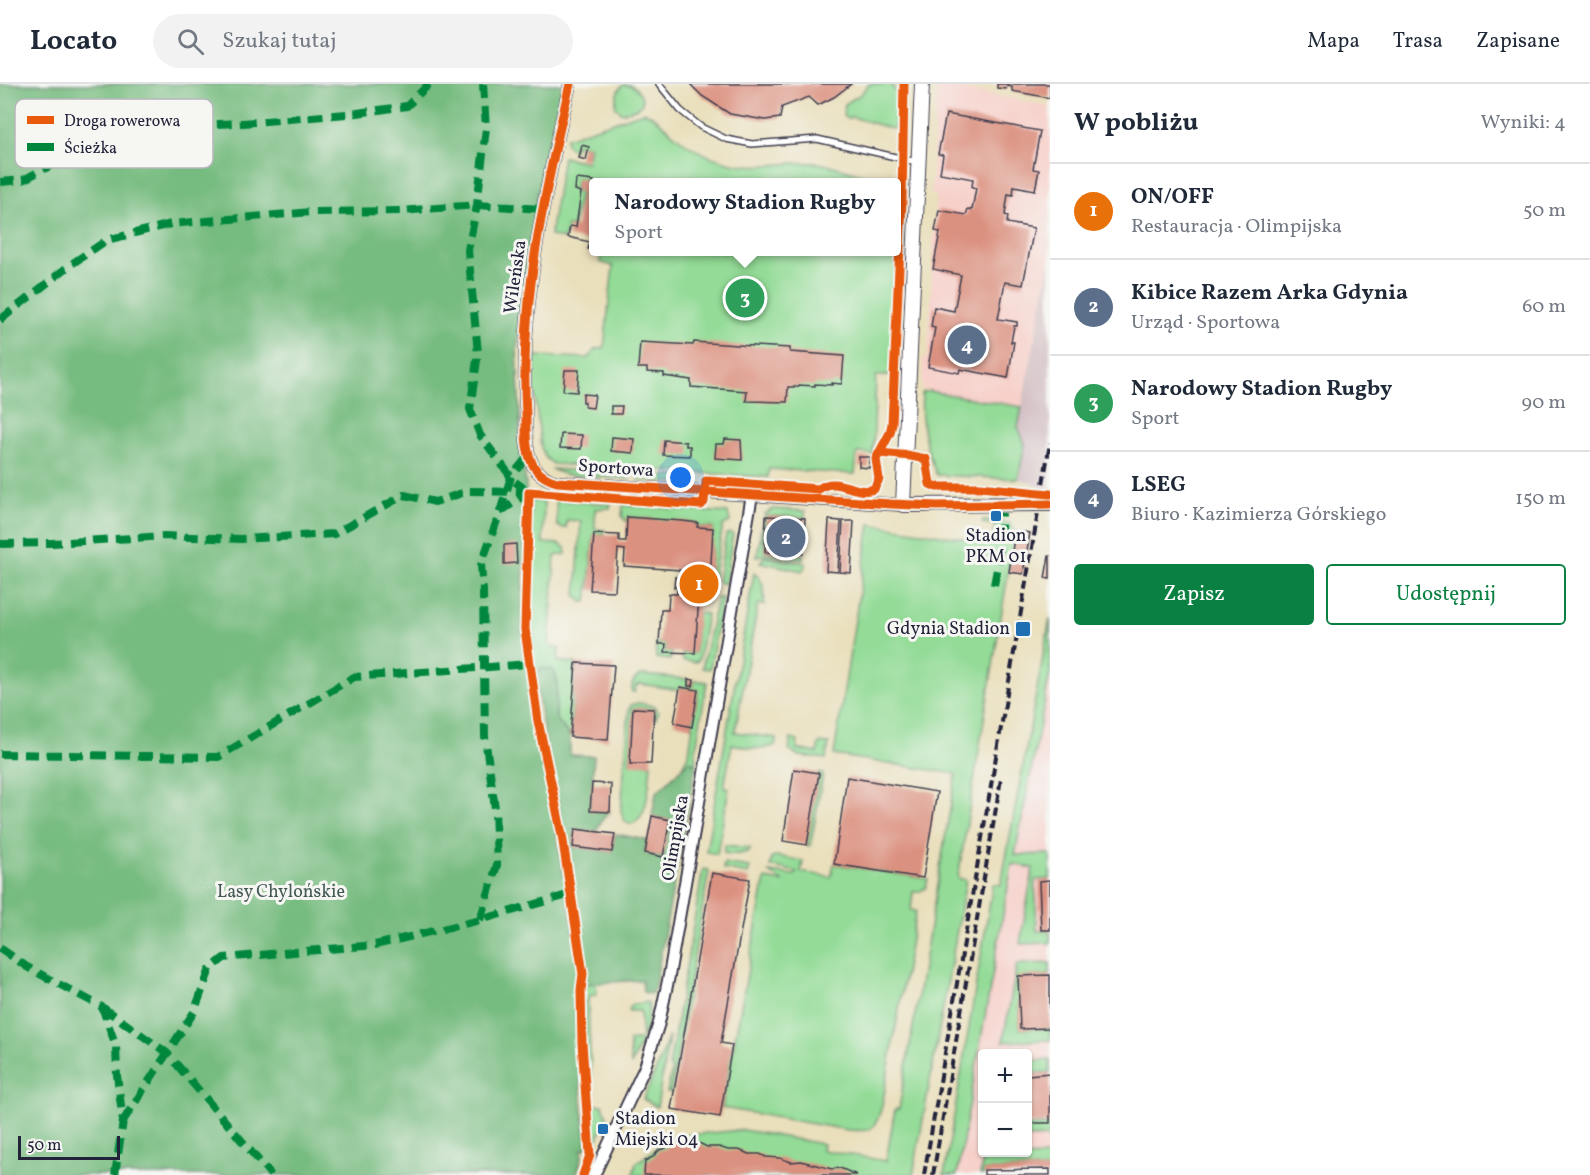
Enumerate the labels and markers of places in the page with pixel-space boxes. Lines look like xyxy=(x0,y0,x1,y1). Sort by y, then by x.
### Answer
pin: 3 xyxy=(726,276,764,320)
pin: 4 xyxy=(948,322,986,368)
marker: Stadion PKM 01 xyxy=(989,509,1003,523)
pin: 2 xyxy=(766,516,806,560)
place label: Stadion PKM 01 xyxy=(965,524,1027,570)
pin: 1 xyxy=(680,562,718,606)
place label: Gdynia Stadion xyxy=(887,617,1010,642)
marker: Gdynia Stadion xyxy=(1014,620,1032,638)
place label: Stadion Miejski 04 xyxy=(615,1107,698,1153)
marker: Stadion Miejski 04 xyxy=(596,1122,610,1136)

